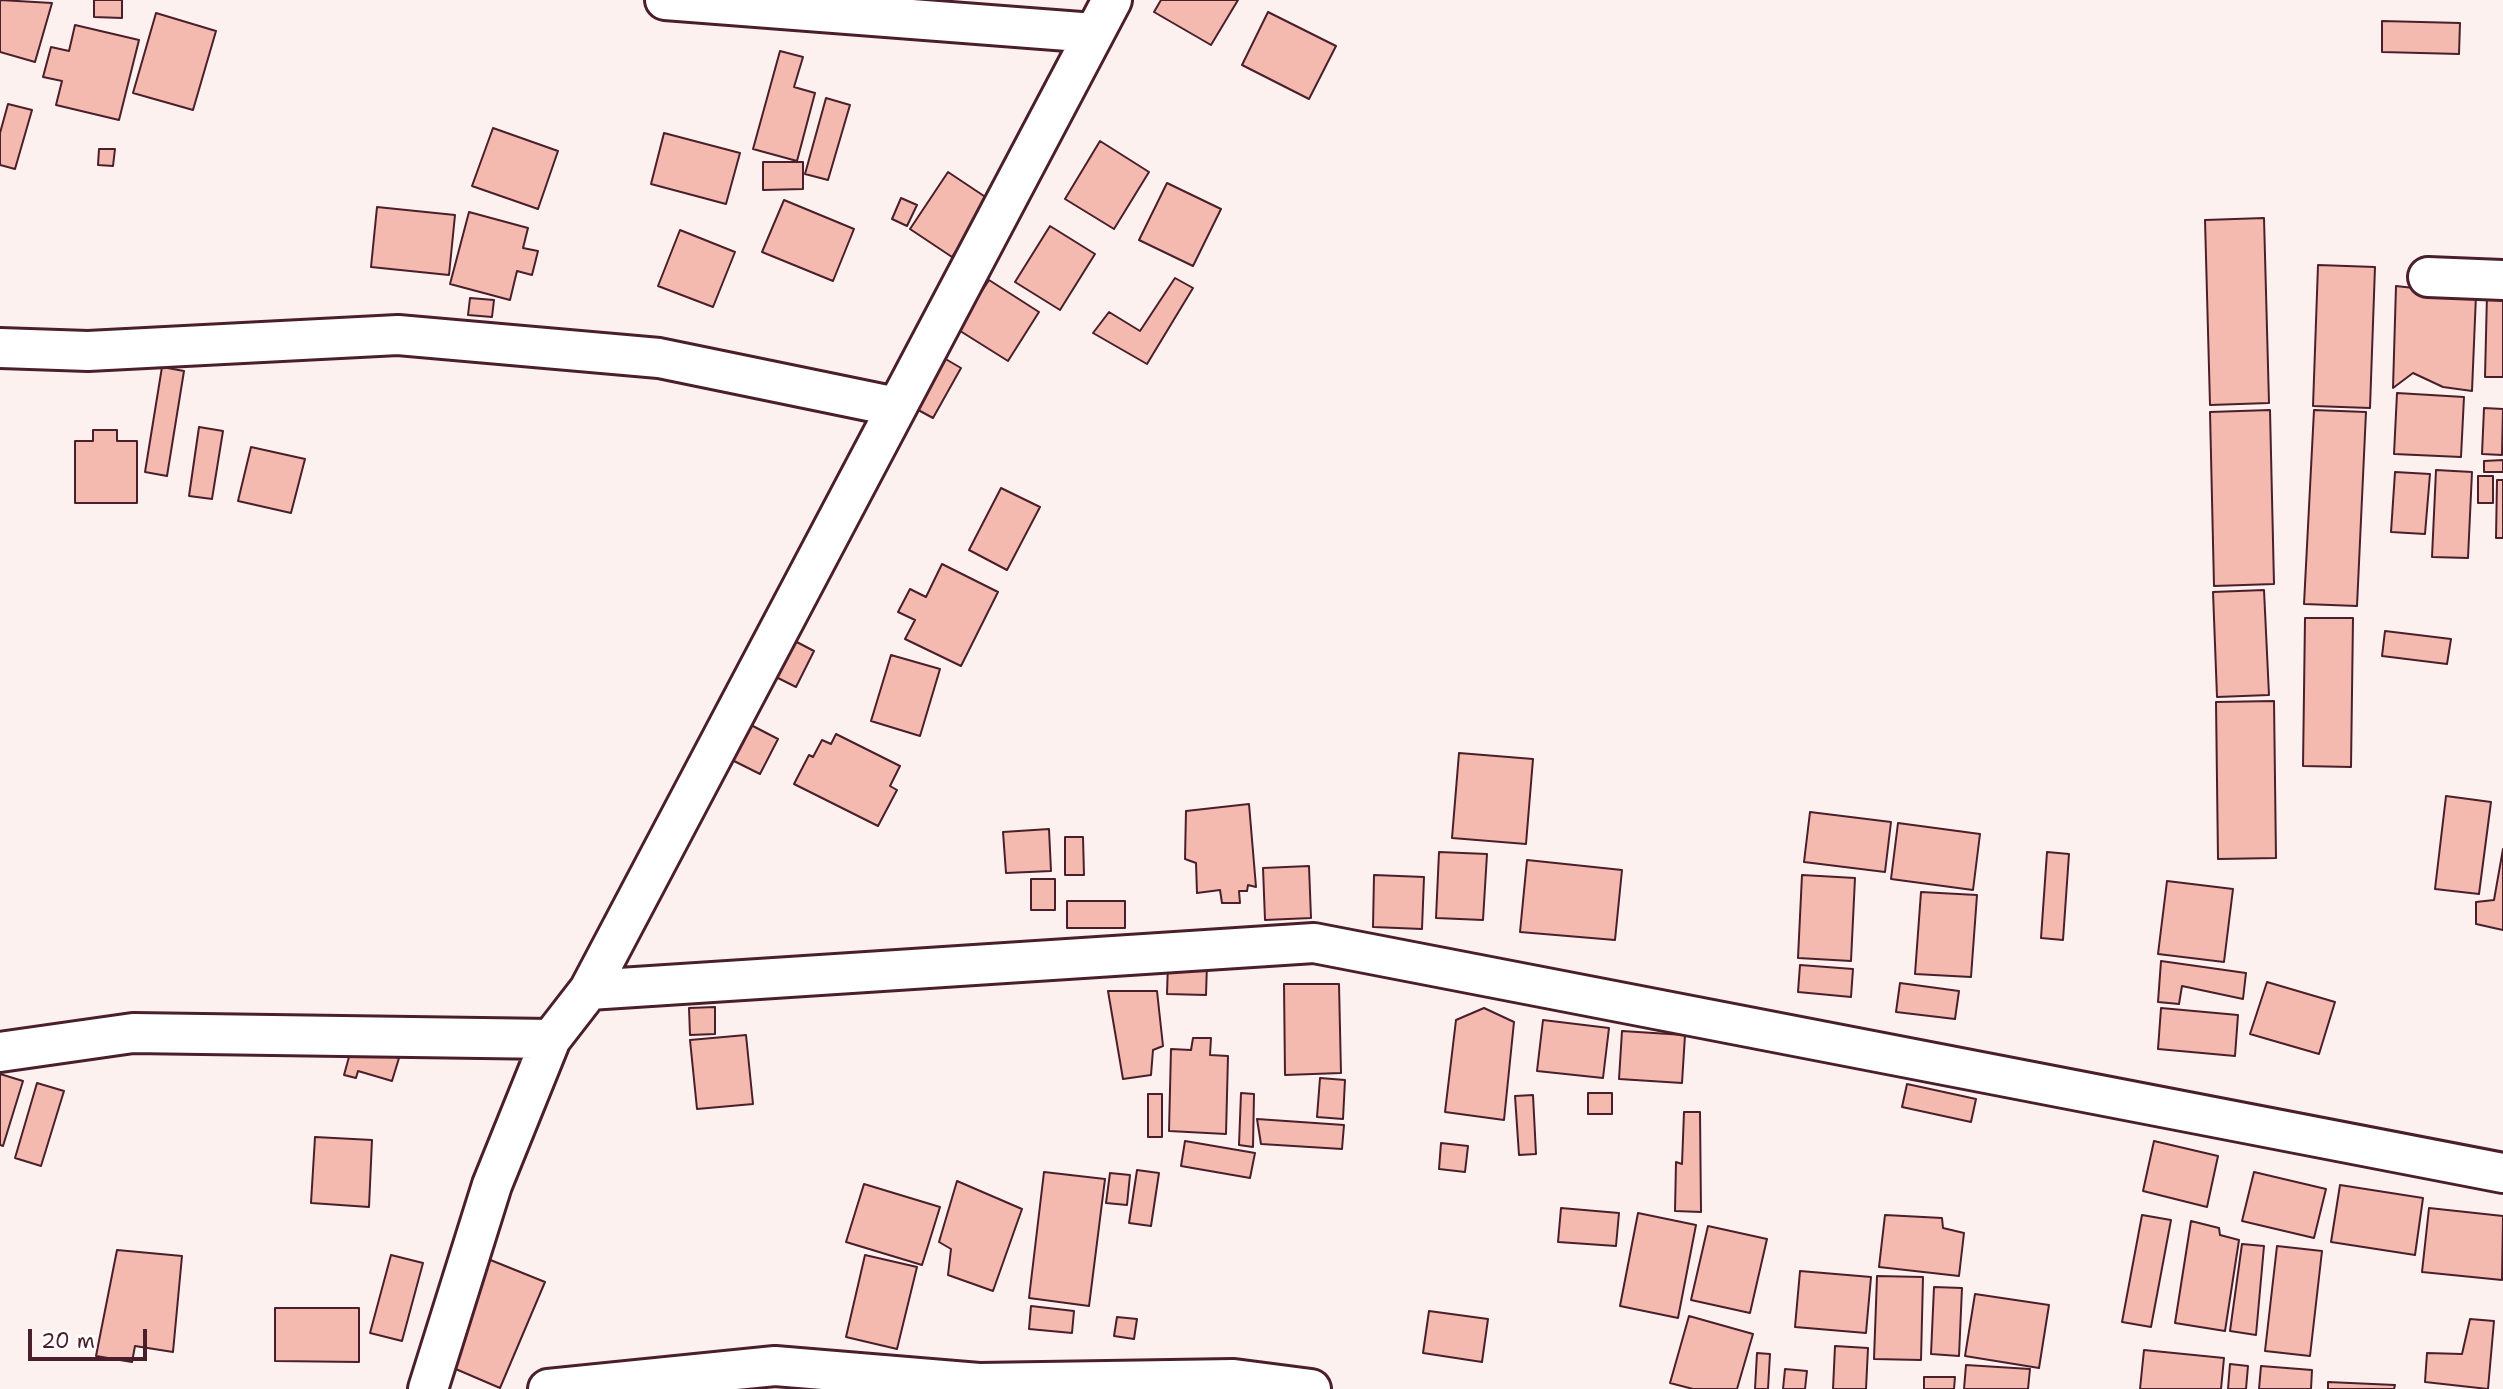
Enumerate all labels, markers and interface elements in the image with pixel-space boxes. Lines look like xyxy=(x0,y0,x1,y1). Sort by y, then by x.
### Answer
scale bar xyxy=(32,1316,150,1360)
text: 20 m xyxy=(41,1327,95,1355)

